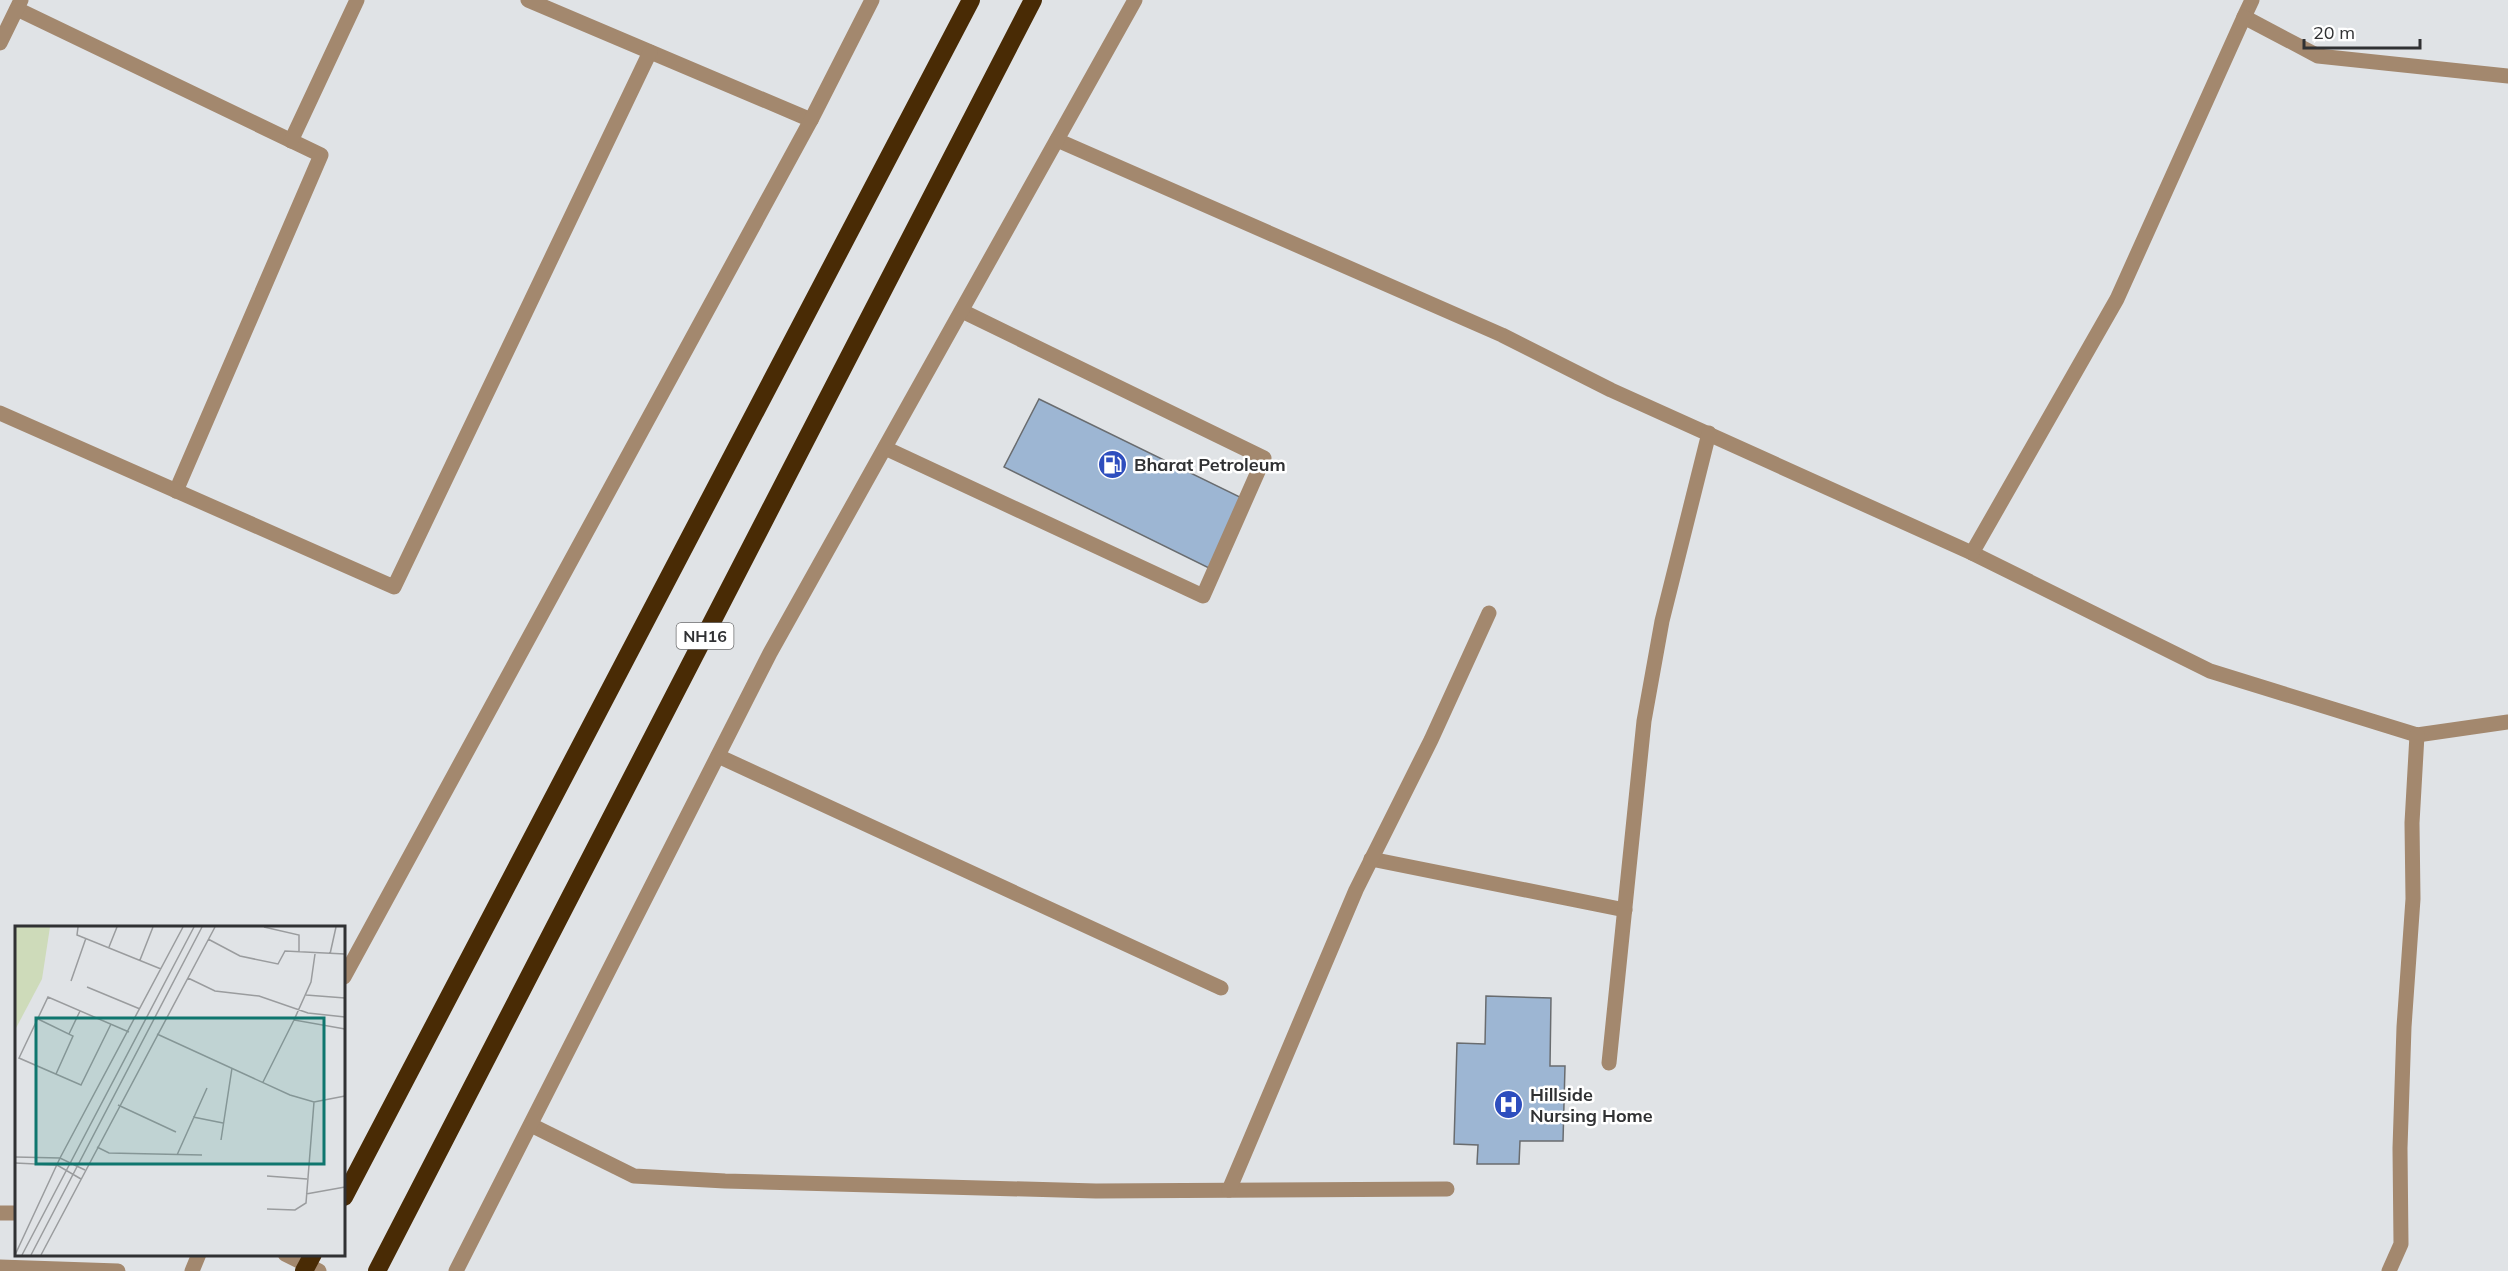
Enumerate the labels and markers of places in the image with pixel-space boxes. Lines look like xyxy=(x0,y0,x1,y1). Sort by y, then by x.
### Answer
fuel station icon: Bharat Petroleum xyxy=(1097,448,1129,480)
place label: Bharat Petroleum xyxy=(1134,453,1286,476)
place label: Hillside Nursing Home xyxy=(1530,1083,1653,1127)
hospital icon: Hillside Nursing Home xyxy=(1493,1088,1525,1120)

